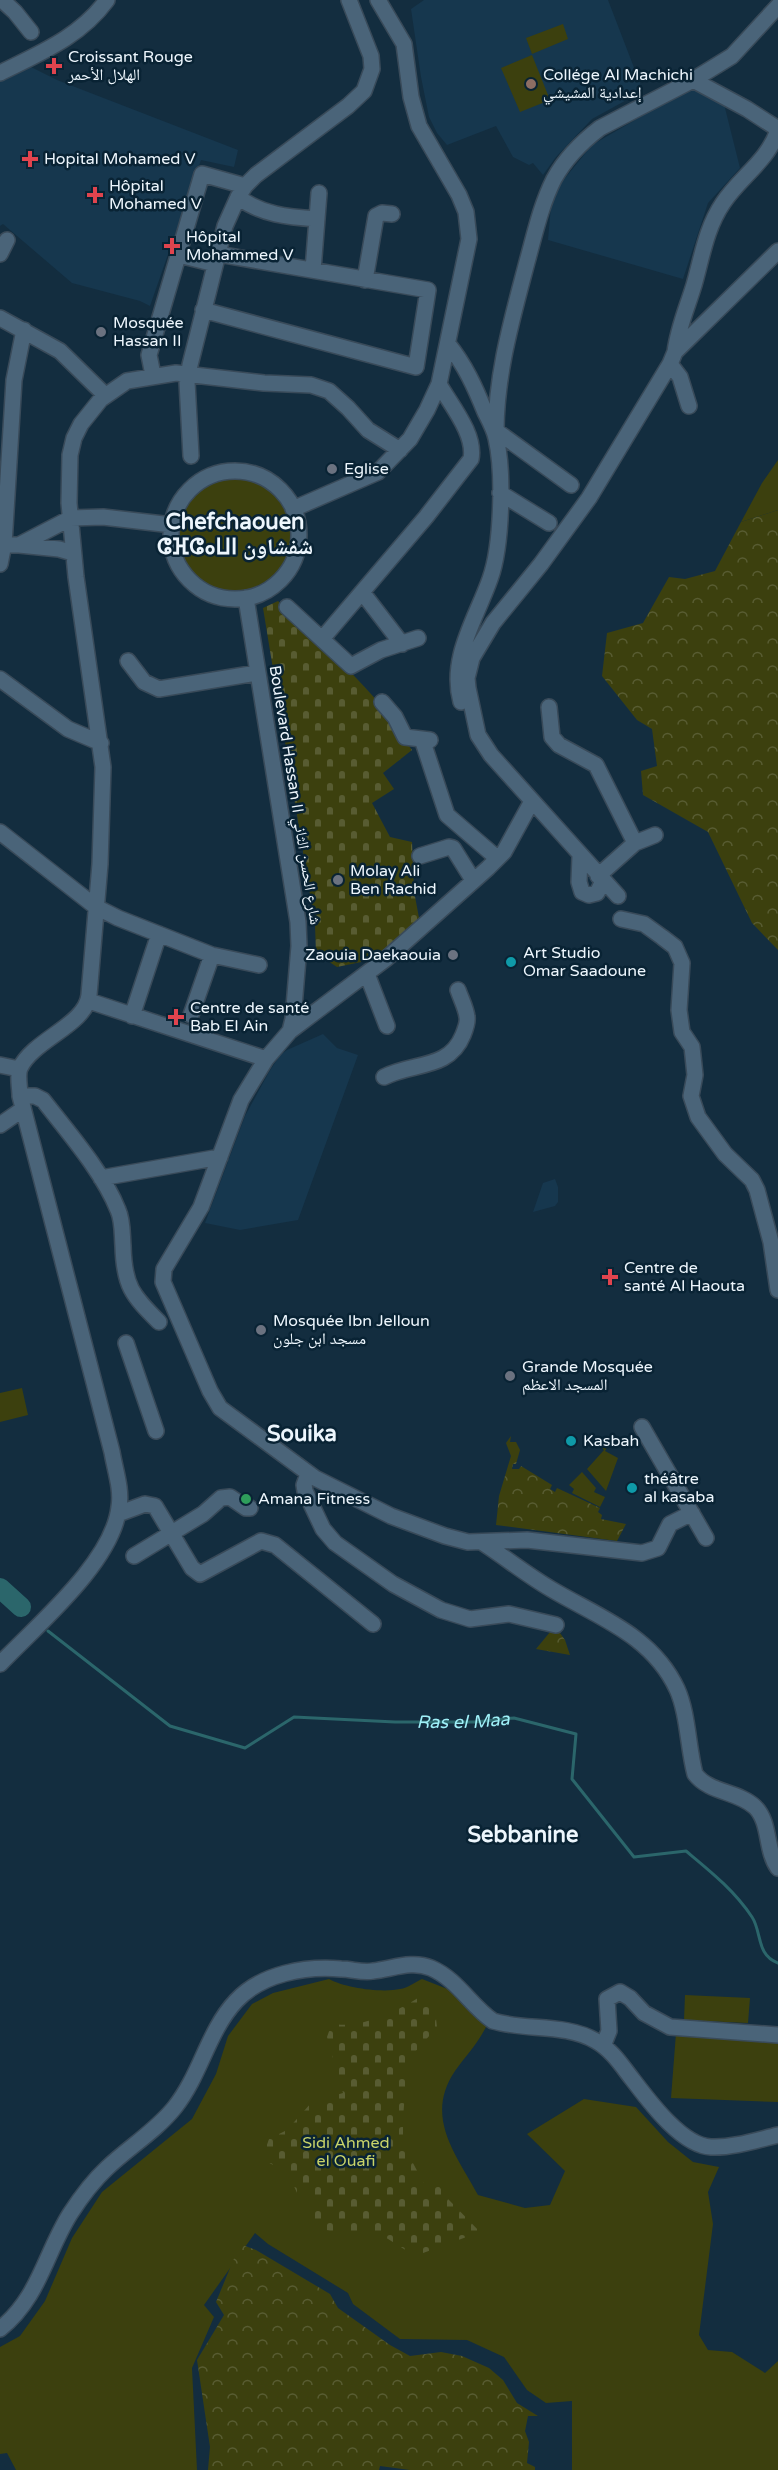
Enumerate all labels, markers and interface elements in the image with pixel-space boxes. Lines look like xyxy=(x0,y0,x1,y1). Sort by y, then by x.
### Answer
place label: Croissant Rouge الهلال الأحمر xyxy=(67,47,193,85)
marker: Croissant Rouge الهلال الأحمر xyxy=(45,57,63,75)
place label: Collége Al Machichi إعدادية المشيشي xyxy=(543,65,693,105)
marker: Collége Al Machichi إعدادية المشيشي xyxy=(524,77,538,91)
place label: Hopital Mohamed V xyxy=(44,149,196,169)
marker: Hopital Mohamed V xyxy=(21,150,39,168)
place label: Hôpital Mohamed V xyxy=(109,176,202,214)
marker: Hôpital Mohamed V xyxy=(86,186,104,204)
place label: Hôpital Mohammed V xyxy=(186,227,294,265)
marker: Hôpital Mohammed V xyxy=(163,237,181,255)
place label: Mosquée Hassan II xyxy=(113,313,184,351)
marker: Mosquée Hassan II xyxy=(94,325,108,339)
place label: Eglise xyxy=(344,459,389,479)
marker: Eglise xyxy=(325,462,339,476)
district label: Chefchaouen ⵛⴼⵛⴰⵡⵏ شفشاون xyxy=(157,509,313,560)
street label: Boulevard Hassan II شارع الحسن الثاني xyxy=(263,664,325,927)
place label: Molay Ali Ben Rachid xyxy=(350,861,437,899)
marker: Molay Ali Ben Rachid xyxy=(331,873,345,887)
place label: Art Studio Omar Saadoune xyxy=(523,943,646,981)
place label: Zaouia Daekaouia xyxy=(305,945,441,965)
marker: Zaouia Daekaouia xyxy=(446,948,460,962)
marker: Art Studio Omar Saadoune xyxy=(504,955,518,969)
place label: Centre de santé Bab El Ain xyxy=(190,998,309,1036)
marker: Centre de santé Bab El Ain xyxy=(167,1008,185,1026)
place label: Centre de santé Al Haouta xyxy=(624,1258,745,1296)
marker: Centre de santé Al Haouta xyxy=(601,1268,619,1286)
place label: Mosquée Ibn Jelloun مسجد ابن جلون xyxy=(273,1311,430,1349)
marker: Mosquée Ibn Jelloun مسجد ابن جلون xyxy=(254,1323,268,1337)
place label: Grande Mosquée المسجد الاعظم xyxy=(522,1357,653,1395)
marker: Grande Mosquée المسجد الاعظم xyxy=(503,1369,517,1383)
district label: Souika xyxy=(267,1421,337,1447)
place label: Kasbah xyxy=(583,1431,639,1451)
marker: Kasbah xyxy=(564,1434,578,1448)
place label: théâtre al kasaba xyxy=(644,1469,714,1507)
marker: théâtre al kasaba xyxy=(625,1481,639,1495)
place label: Amana Fitness xyxy=(258,1489,370,1509)
marker: Amana Fitness xyxy=(239,1492,253,1506)
water label: Ras el Maa xyxy=(416,1707,512,1733)
district label: Sebbanine xyxy=(468,1822,578,1848)
park label: Sidi Ahmed el Ouafi xyxy=(302,2133,390,2171)

